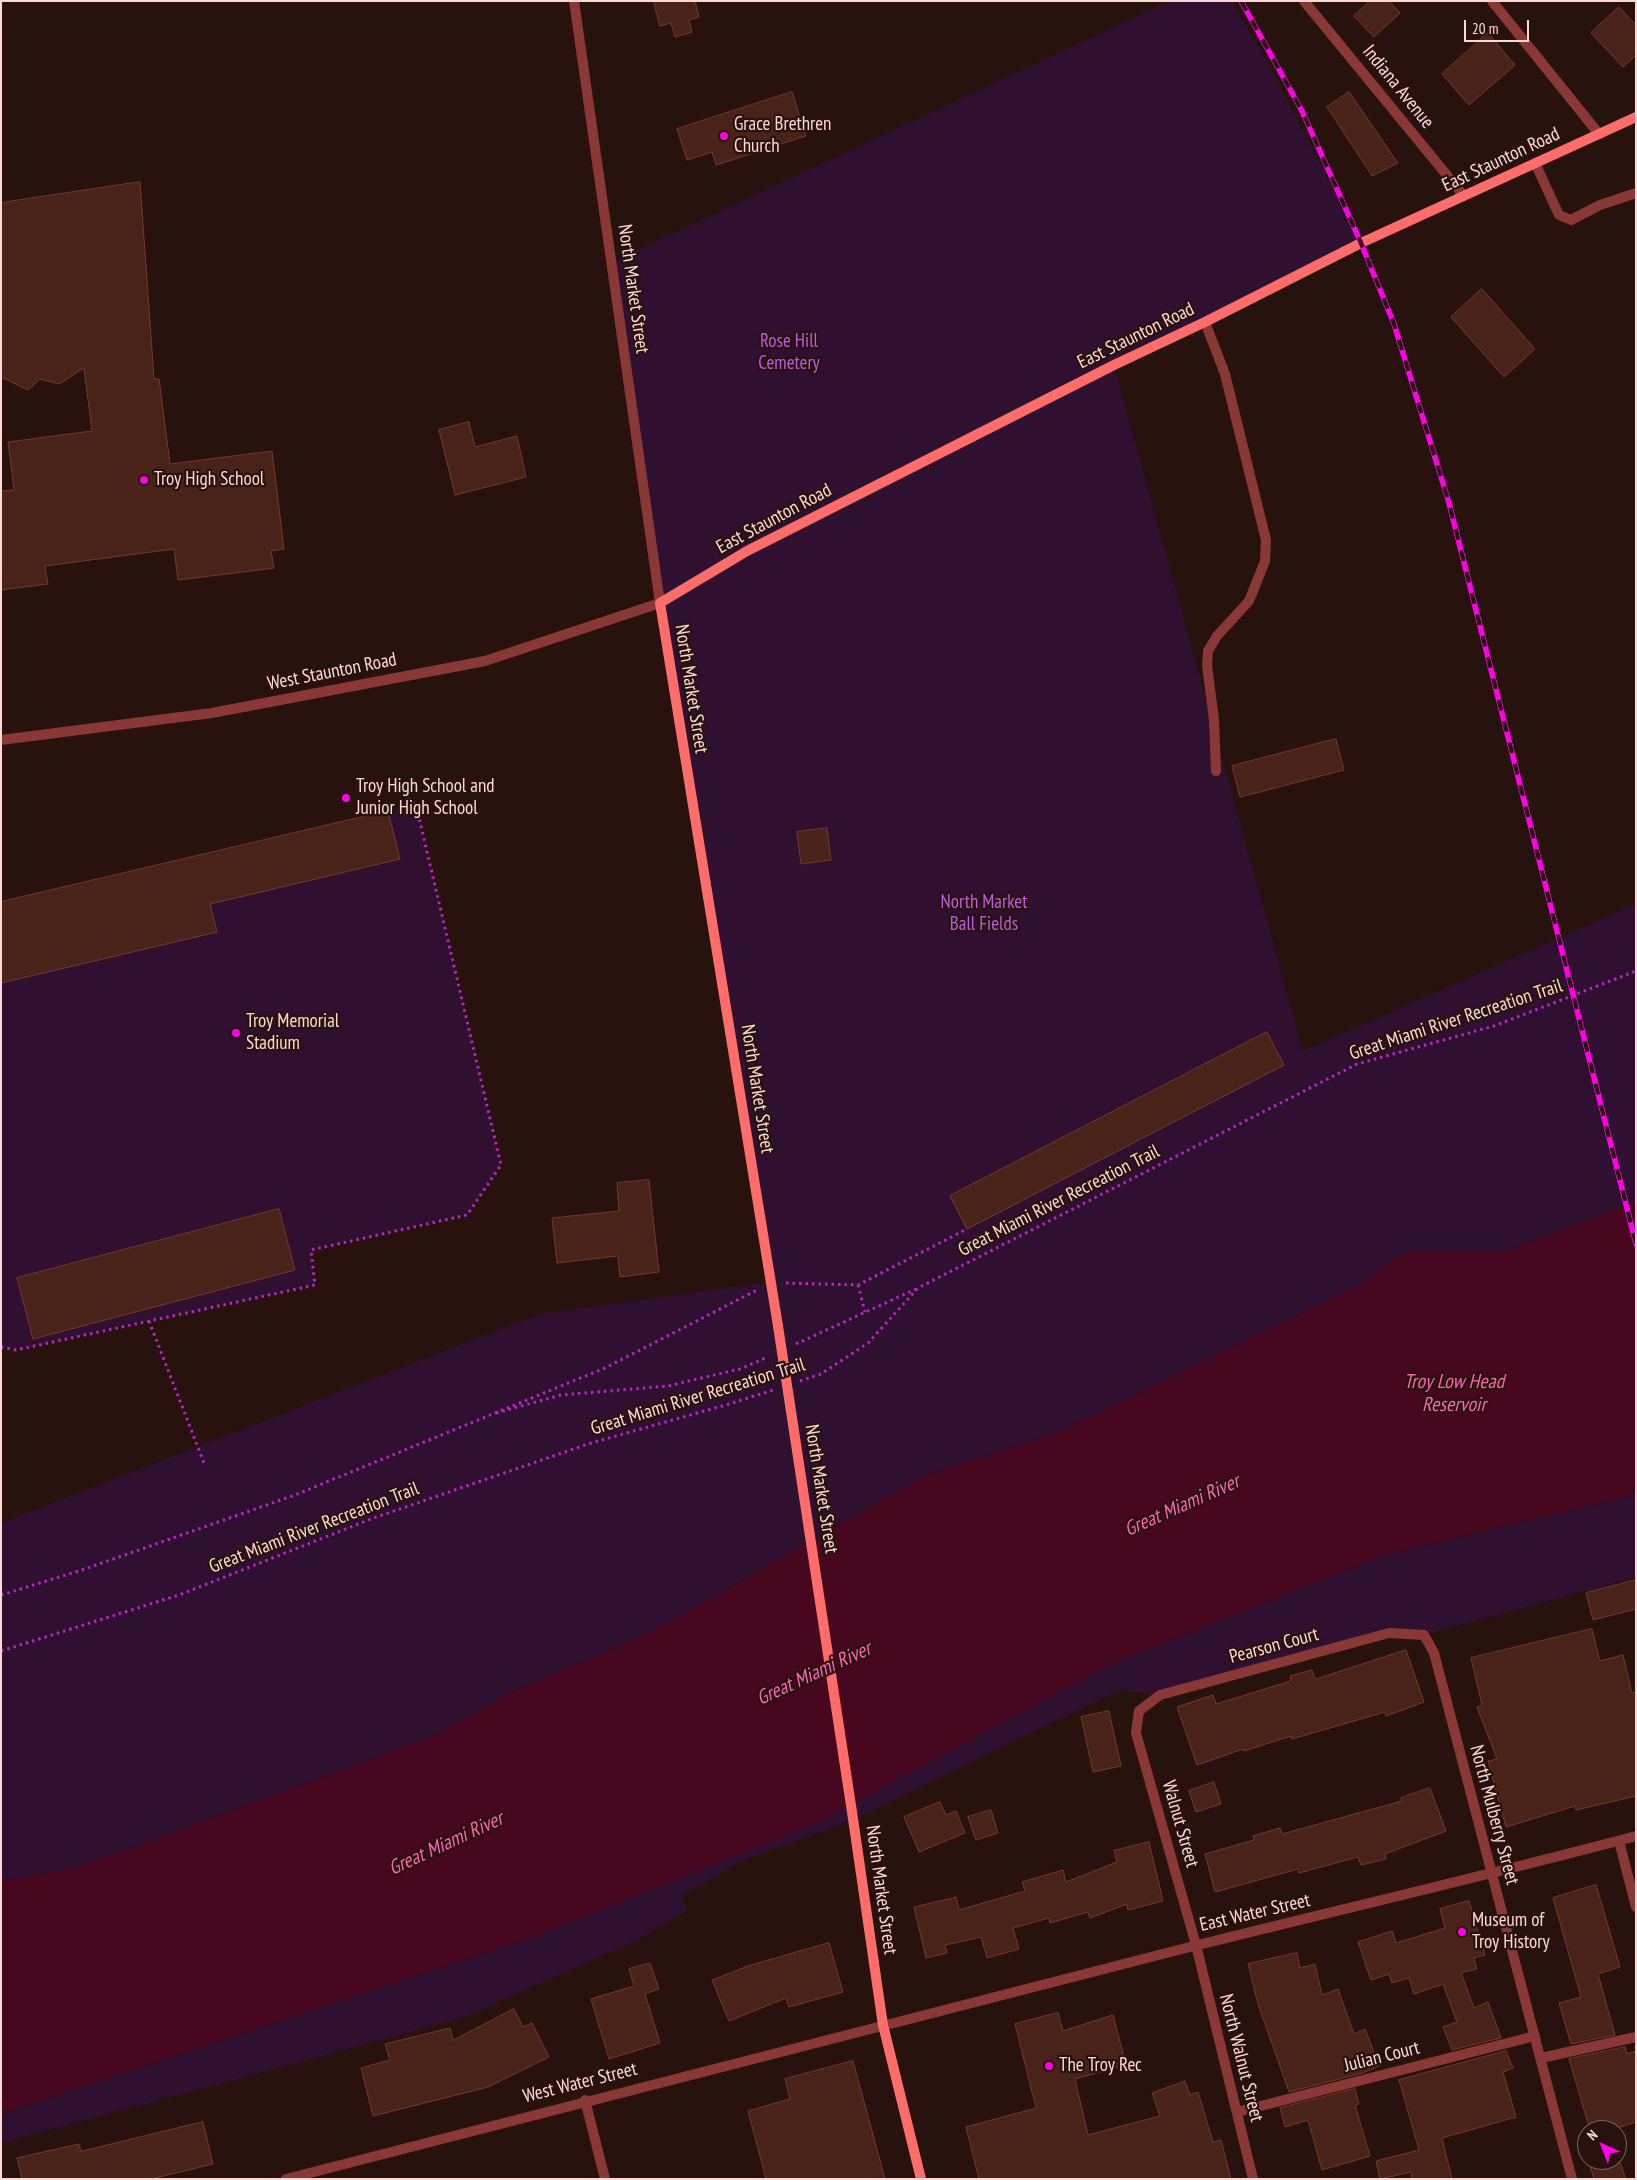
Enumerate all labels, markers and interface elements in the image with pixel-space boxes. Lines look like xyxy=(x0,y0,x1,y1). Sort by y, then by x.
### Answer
scale bar xyxy=(1467,10,1532,42)
text: 20 m xyxy=(1472,19,1498,38)
street label: Indiana Avenue xyxy=(1357,41,1439,133)
place label: Grace Brethren Church xyxy=(734,114,831,158)
street label: East Staunton Road xyxy=(1439,123,1563,197)
marker: Grace Brethren Church xyxy=(718,130,730,142)
street label: North Market Street xyxy=(613,223,653,355)
street label: East Staunton Road xyxy=(1074,298,1198,374)
park label: Rose Hill Cemetery xyxy=(758,331,820,375)
place label: Troy High School xyxy=(154,469,264,491)
marker: Troy High School xyxy=(138,474,150,486)
street label: East Staunton Road xyxy=(713,479,835,559)
street label: North Market Street xyxy=(670,623,712,755)
street label: West Staunton Road xyxy=(265,648,399,696)
place label: Troy High School and Junior High School xyxy=(356,776,494,820)
marker: Troy High School and Junior High School xyxy=(340,792,352,804)
park label: North Market Ball Fields xyxy=(941,892,1027,936)
street label: Great Miami River Recreation Trail xyxy=(1346,975,1566,1065)
place label: Troy Memorial Stadium xyxy=(246,1011,339,1055)
street label: North Market Street xyxy=(736,1023,778,1155)
marker: Troy Memorial Stadium xyxy=(230,1027,242,1039)
street label: Great Miami River Recreation Trail xyxy=(955,1140,1163,1262)
street label: Great Miami River Recreation Trail xyxy=(588,1354,808,1440)
water label: Troy Low Head Reservoir xyxy=(1404,1370,1504,1417)
street label: North Market Street xyxy=(800,1423,842,1555)
water label: Great Miami River xyxy=(1121,1470,1243,1542)
street label: Great Miami River Recreation Trail xyxy=(206,1477,422,1579)
street label: Pearson Court xyxy=(1227,1623,1321,1669)
water label: Great Miami River xyxy=(753,1637,875,1711)
street label: North Mulberry Street xyxy=(1464,1743,1524,1887)
street label: Walnut Street xyxy=(1157,1778,1203,1870)
water label: Great Miami River xyxy=(385,1807,507,1881)
street label: North Market Street xyxy=(861,1824,901,1956)
street label: East Water Street xyxy=(1198,1889,1312,1937)
place label: Museum of Troy History xyxy=(1472,1910,1550,1954)
marker: Museum of Troy History xyxy=(1456,1926,1468,1938)
street label: North Walnut Street xyxy=(1214,1992,1268,2124)
street label: Julian Court xyxy=(1342,2037,1422,2077)
place label: The Troy Rec xyxy=(1059,2055,1142,2077)
street label: West Water Street xyxy=(521,2058,639,2108)
marker: The Troy Rec xyxy=(1043,2060,1055,2072)
north arrow xyxy=(1577,2120,1627,2170)
text: N xyxy=(1583,2126,1601,2144)

